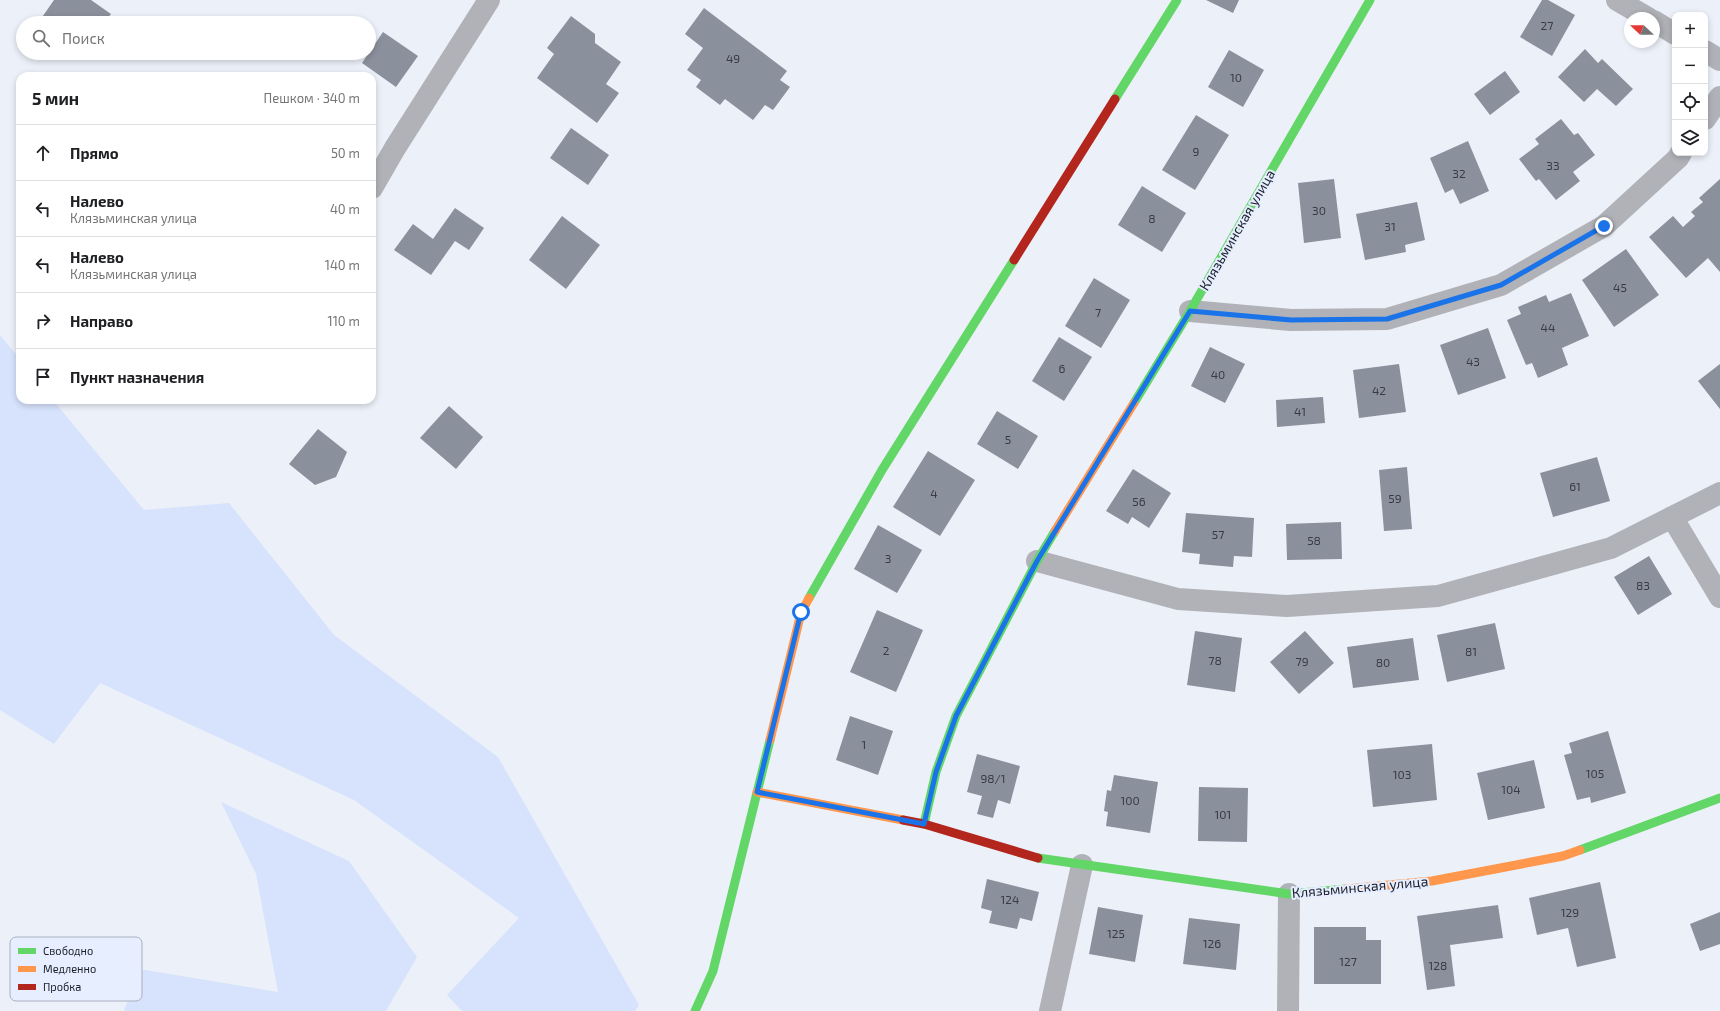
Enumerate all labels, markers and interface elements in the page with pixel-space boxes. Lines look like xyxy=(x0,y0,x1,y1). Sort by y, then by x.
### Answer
north arrow xyxy=(1624,12,1660,48)
map controls xyxy=(1672,12,1708,156)
button: + xyxy=(1672,12,1708,48)
search box xyxy=(16,16,376,60)
house number: 27 xyxy=(1541,18,1553,32)
icon: search xyxy=(30,27,52,49)
text: Поиск xyxy=(62,29,105,47)
button: − xyxy=(1672,48,1708,84)
house number: 49 xyxy=(726,51,740,65)
house number: 10 xyxy=(1230,70,1242,84)
button: locate xyxy=(1672,84,1708,120)
text: 5 мин xyxy=(32,88,79,108)
text: Пешком · 340 m xyxy=(264,90,360,106)
button: layers xyxy=(1672,120,1708,156)
icon: ahead xyxy=(32,142,54,164)
text: Прямо xyxy=(70,144,119,162)
house number: 9 xyxy=(1193,144,1200,158)
text: 50 m xyxy=(331,145,360,161)
house number: 33 xyxy=(1546,158,1560,172)
street label: Клязьминская улица xyxy=(1195,166,1278,293)
house number: 32 xyxy=(1452,166,1466,180)
text: Налево xyxy=(70,192,124,210)
icon: left xyxy=(32,198,54,220)
text: 40 m xyxy=(330,201,360,217)
house number: 30 xyxy=(1312,203,1326,217)
text: Клязьминская улица xyxy=(70,210,197,226)
house number: 8 xyxy=(1148,211,1156,225)
route end xyxy=(1595,217,1613,235)
house number: 31 xyxy=(1384,219,1396,233)
text: Налево xyxy=(70,248,124,266)
icon: left xyxy=(32,254,54,276)
text: 140 m xyxy=(325,257,360,273)
text: Клязьминская улица xyxy=(70,266,197,282)
house number: 45 xyxy=(1613,280,1627,294)
house number: 7 xyxy=(1095,305,1101,319)
icon: right xyxy=(32,310,54,332)
text: Направо xyxy=(70,312,133,330)
text: 110 m xyxy=(328,313,360,329)
house number: 44 xyxy=(1541,320,1555,334)
house number: 43 xyxy=(1466,354,1480,368)
house number: 6 xyxy=(1059,361,1066,375)
icon: arrive xyxy=(32,366,54,388)
house number: 40 xyxy=(1211,367,1225,381)
text: Пункт назначения xyxy=(70,368,204,386)
house number: 42 xyxy=(1372,383,1386,397)
house number: 41 xyxy=(1294,404,1306,418)
house number: 5 xyxy=(1005,432,1011,446)
house number: 61 xyxy=(1569,479,1581,493)
house number: 4 xyxy=(930,486,938,500)
house number: 59 xyxy=(1388,491,1402,505)
house number: 56 xyxy=(1132,494,1146,508)
house number: 57 xyxy=(1212,527,1224,541)
house number: 58 xyxy=(1307,533,1321,547)
house number: 3 xyxy=(885,551,891,565)
house number: 83 xyxy=(1636,578,1650,592)
route start xyxy=(792,603,810,621)
house number: 2 xyxy=(883,643,890,657)
house number: 81 xyxy=(1465,644,1477,658)
house number: 78 xyxy=(1208,653,1222,667)
house number: 79 xyxy=(1295,654,1309,668)
house number: 80 xyxy=(1376,655,1390,669)
house number: 1 xyxy=(862,737,866,751)
house number: 105 xyxy=(1586,766,1604,780)
house number: 103 xyxy=(1393,767,1411,781)
house number: 98/1 xyxy=(980,771,1006,785)
house number: 104 xyxy=(1501,782,1521,796)
house number: 100 xyxy=(1120,793,1140,807)
house number: 101 xyxy=(1215,807,1231,821)
street label: Клязьминская улица xyxy=(1291,872,1429,901)
house number: 124 xyxy=(1001,892,1019,906)
house number: 129 xyxy=(1561,905,1579,919)
house number: 125 xyxy=(1107,926,1125,940)
house number: 126 xyxy=(1203,936,1221,950)
legend xyxy=(10,937,142,1001)
text: Свободно xyxy=(43,944,93,957)
house number: 127 xyxy=(1339,954,1357,968)
house number: 128 xyxy=(1429,958,1447,972)
text: Медленно xyxy=(43,962,96,975)
text: Пробка xyxy=(43,980,81,993)

